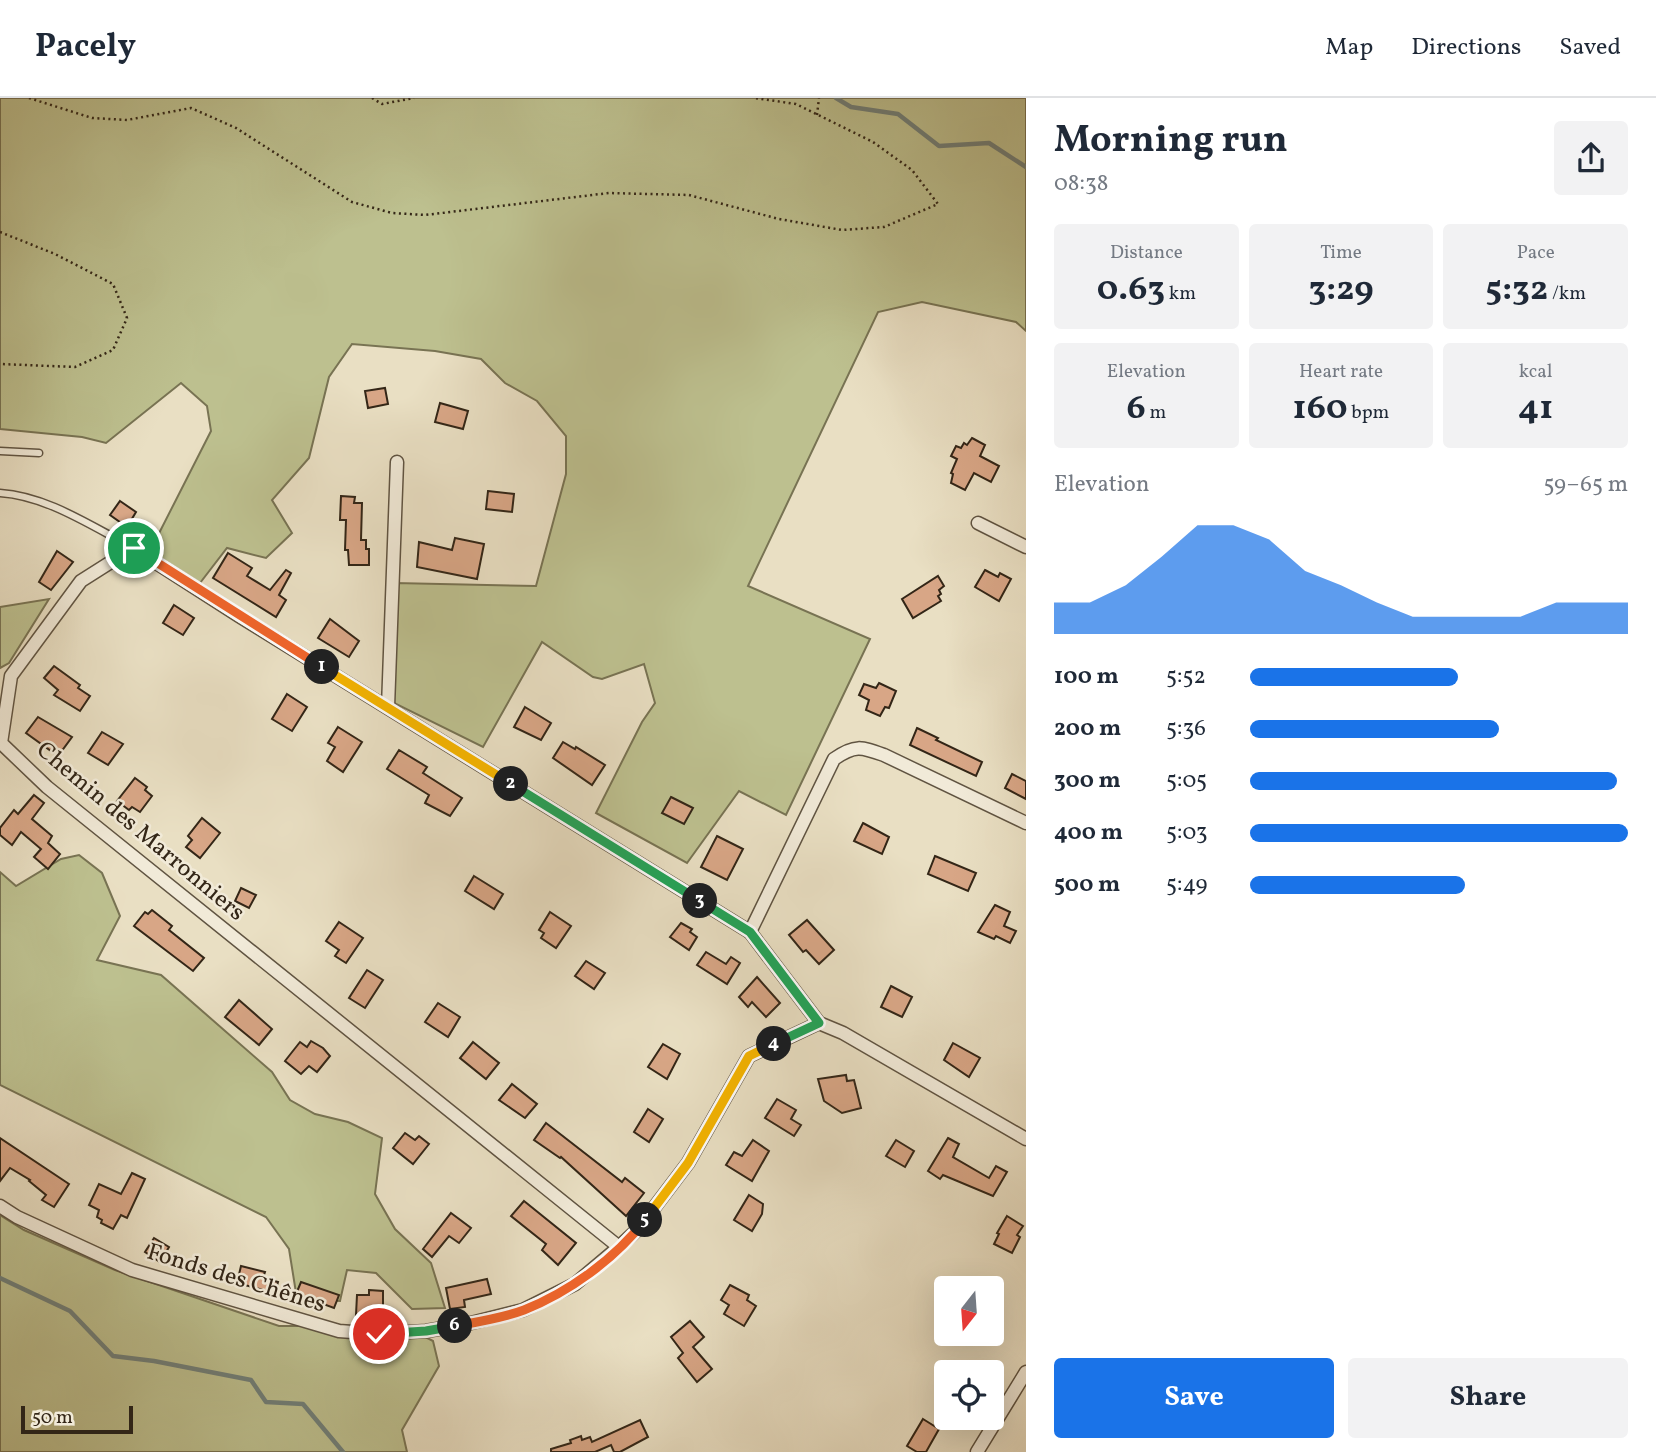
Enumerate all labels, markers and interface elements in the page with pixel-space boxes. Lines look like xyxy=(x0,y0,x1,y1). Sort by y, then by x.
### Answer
text: Pacely xyxy=(35,25,136,71)
text: Map xyxy=(1325,31,1373,65)
text: Directions xyxy=(1411,31,1521,65)
text: Saved xyxy=(1559,31,1621,65)
text: Morning run xyxy=(1054,115,1288,168)
button: share xyxy=(1554,121,1628,195)
text: 08:38 xyxy=(1054,168,1108,200)
text: Distance xyxy=(1110,240,1183,266)
text: Time xyxy=(1320,240,1362,266)
text: Pace xyxy=(1517,240,1555,266)
text: 0.63 xyxy=(1097,266,1165,314)
text: 3:29 xyxy=(1308,266,1374,314)
text: 5:32 xyxy=(1485,266,1548,314)
text: km xyxy=(1165,281,1196,307)
text: /km xyxy=(1548,281,1586,307)
text: Elevation xyxy=(1107,359,1186,385)
text: Heart rate xyxy=(1299,359,1383,385)
text: kcal xyxy=(1519,359,1553,385)
text: 6 xyxy=(1126,385,1146,433)
text: 160 xyxy=(1293,385,1347,433)
text: 41 xyxy=(1518,385,1553,433)
text: m xyxy=(1146,400,1166,426)
text: bpm xyxy=(1347,400,1389,426)
text: Elevation xyxy=(1054,469,1150,501)
text: 59–65 m xyxy=(1543,469,1628,501)
pin xyxy=(104,518,164,578)
icon: arrive xyxy=(115,529,153,567)
pin: 1 xyxy=(304,650,340,684)
text: 1 xyxy=(318,653,325,679)
text: 100 m xyxy=(1054,661,1119,693)
text: 5:52 xyxy=(1166,661,1206,693)
text: 200 m xyxy=(1054,713,1121,745)
text: 5:36 xyxy=(1166,713,1206,745)
street label: Chemin des Marronniers xyxy=(28,734,252,930)
text: 300 m xyxy=(1054,765,1121,797)
text: 5:05 xyxy=(1166,765,1207,797)
pin: 2 xyxy=(494,766,528,802)
text: 2 xyxy=(506,770,515,796)
text: 400 m xyxy=(1054,817,1123,849)
text: 5:03 xyxy=(1166,817,1208,849)
text: 500 m xyxy=(1054,869,1120,901)
text: 5:49 xyxy=(1166,869,1207,901)
pin: 3 xyxy=(682,884,718,918)
text: 3 xyxy=(695,887,704,913)
pin: 4 xyxy=(756,1026,792,1062)
text: 4 xyxy=(768,1030,779,1056)
pin: 5 xyxy=(628,1202,662,1238)
text: 5 xyxy=(640,1206,649,1232)
street label: Fonds des Chênes xyxy=(142,1236,330,1322)
north arrow xyxy=(934,1276,1004,1346)
map controls xyxy=(934,1276,1004,1430)
pin xyxy=(349,1304,409,1364)
pin: 6 xyxy=(438,1308,472,1344)
text: 6 xyxy=(449,1312,460,1338)
icon: check xyxy=(360,1315,398,1353)
button: Save xyxy=(1054,1358,1334,1438)
button: Share xyxy=(1348,1358,1628,1438)
button: locate xyxy=(934,1360,1004,1430)
scale bar xyxy=(21,1403,133,1435)
text: 50 m xyxy=(32,1405,73,1431)

